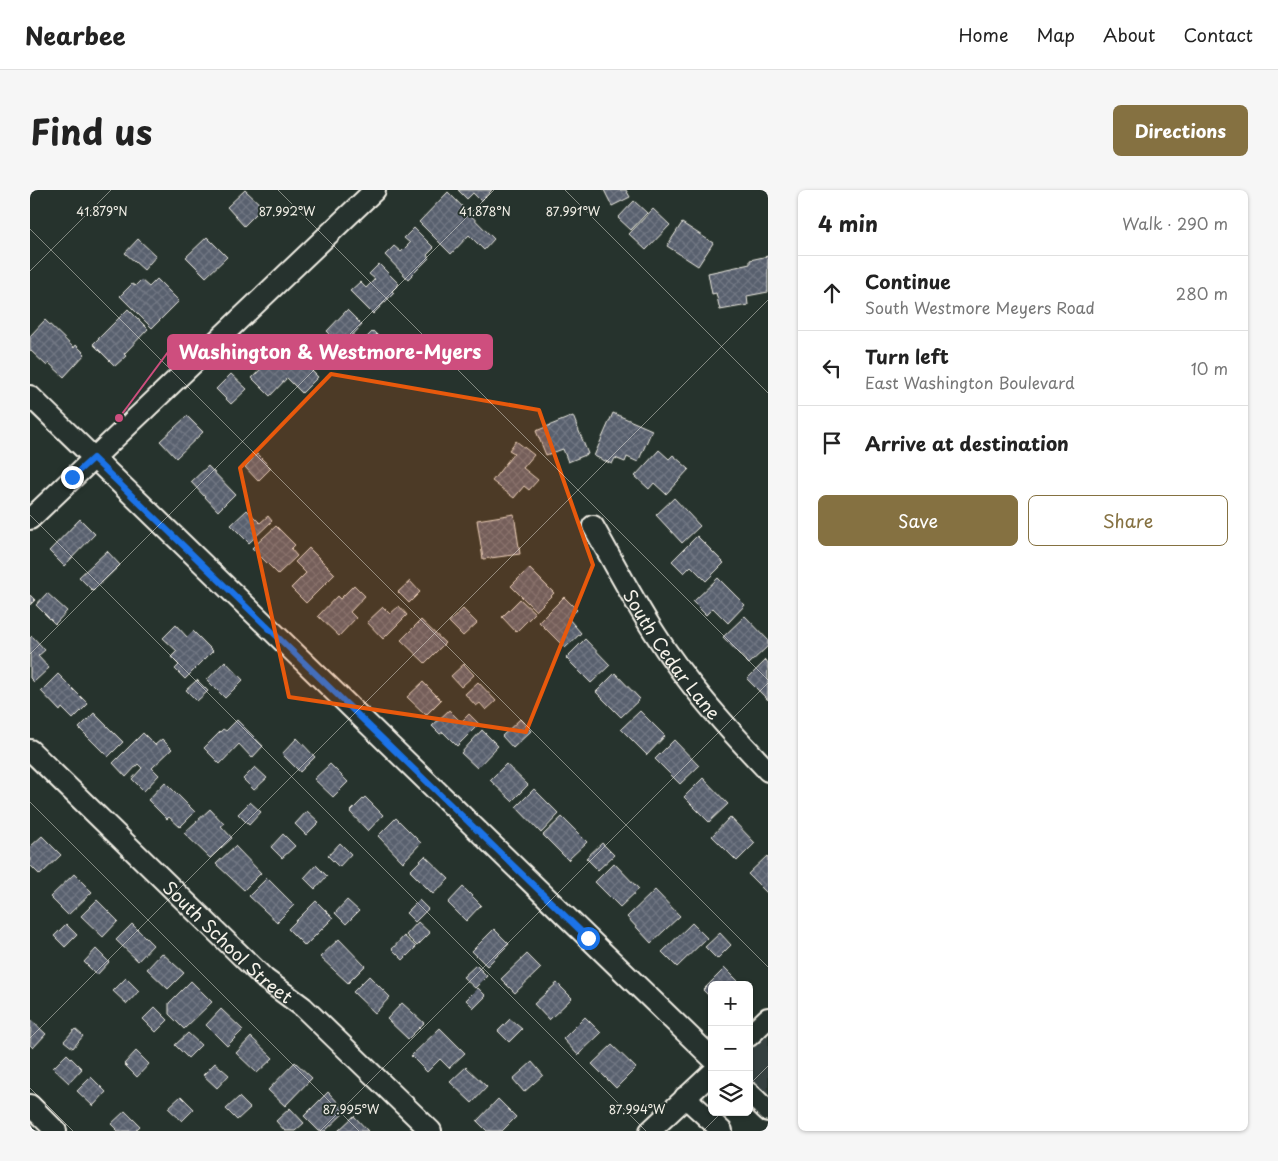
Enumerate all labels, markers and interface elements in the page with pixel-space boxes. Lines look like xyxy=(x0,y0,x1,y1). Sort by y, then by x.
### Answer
text: Nearbee xyxy=(25,17,126,53)
text: Home xyxy=(958,21,1008,48)
text: Map xyxy=(1036,21,1075,48)
text: About xyxy=(1103,21,1155,48)
text: Contact xyxy=(1183,21,1253,48)
text: Find us xyxy=(30,104,152,157)
button: Directions xyxy=(1113,105,1248,156)
text: 41.879°N xyxy=(76,202,128,220)
text: 87.992°W xyxy=(259,202,316,220)
text: 41.878°N xyxy=(459,202,511,220)
text: 87.991°W xyxy=(546,202,601,220)
text: 4 min xyxy=(818,207,878,239)
text: Walk · 290 m xyxy=(1122,211,1228,235)
text: Continue xyxy=(865,267,951,295)
icon: ahead xyxy=(818,279,846,307)
text: 280 m xyxy=(1176,281,1228,305)
text: South Westmore Meyers Road xyxy=(865,295,1095,319)
callout: Washington & Westmore-Myers xyxy=(168,335,492,369)
text: Washington & Westmore-Myers xyxy=(179,337,481,365)
text: Turn left xyxy=(865,342,949,370)
icon: left xyxy=(818,354,846,382)
text: 10 m xyxy=(1191,356,1228,380)
text: East Washington Boulevard xyxy=(865,370,1075,394)
icon: arrive xyxy=(818,429,846,457)
text: Arrive at destination xyxy=(865,429,1069,457)
route end xyxy=(61,466,84,489)
button: Save xyxy=(818,495,1018,546)
button: Share xyxy=(1028,495,1228,546)
street label: South Cedar Lane xyxy=(617,584,728,725)
street label: South School Street xyxy=(158,874,299,1009)
route start xyxy=(577,927,600,950)
map controls xyxy=(708,981,753,1116)
button: + xyxy=(708,981,753,1026)
button: − xyxy=(708,1026,753,1071)
button: layers xyxy=(708,1071,753,1116)
text: 87.995°W xyxy=(323,1100,380,1118)
text: 87.994°W xyxy=(609,1100,666,1118)

